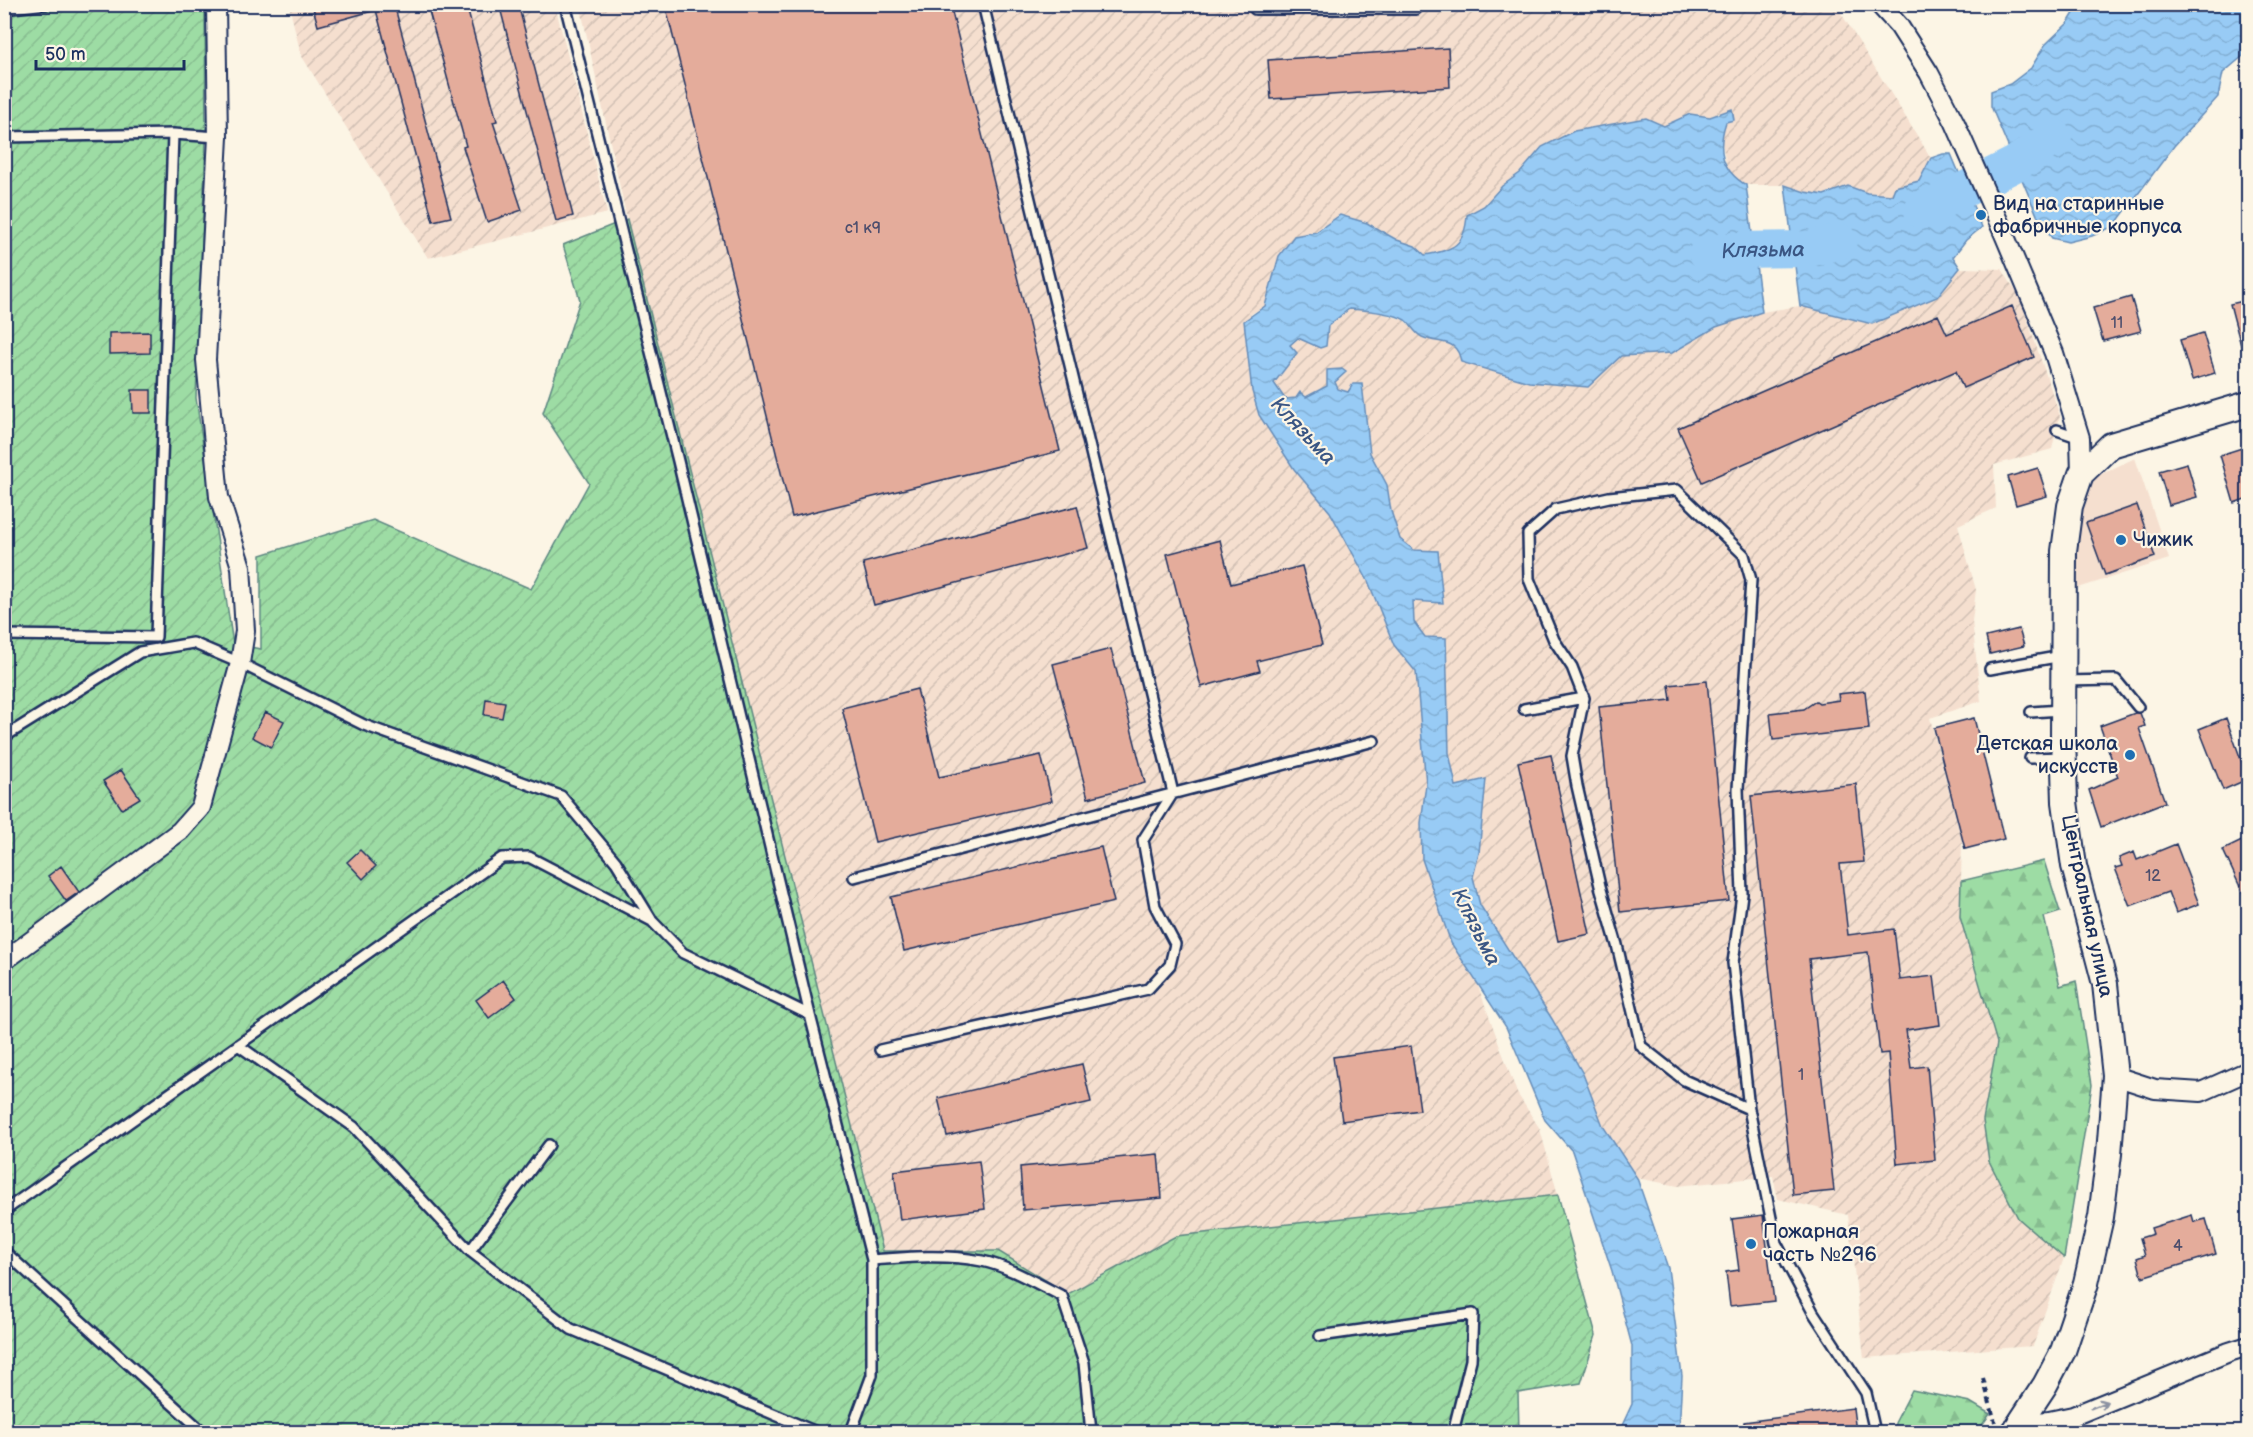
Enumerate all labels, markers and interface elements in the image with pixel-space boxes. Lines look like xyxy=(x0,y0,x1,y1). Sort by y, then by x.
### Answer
scale bar xyxy=(36,33,184,71)
text: 50 m xyxy=(45,44,86,65)
place label: Вид на старинные фабричные корпуса xyxy=(1993,192,2182,239)
marker: Вид на старинные фабричные корпуса xyxy=(1974,208,1988,222)
house number: с1 к9 xyxy=(845,219,881,238)
water label: Клязьма xyxy=(1720,237,1805,264)
house number: 11 xyxy=(2111,314,2123,333)
water label: Клязьма xyxy=(1265,392,1341,470)
place label: Чижик xyxy=(2133,528,2194,552)
marker: Чижик xyxy=(2114,533,2128,547)
place label: Детская школа искусств xyxy=(1976,732,2119,779)
marker: Детская школа искусств xyxy=(2123,748,2137,762)
street label: Центральная улица xyxy=(2056,812,2118,1000)
house number: 12 xyxy=(2145,867,2161,886)
water label: Клязьма xyxy=(1446,884,1506,970)
house number: 1 xyxy=(1798,1066,1804,1085)
place label: Пожарная часть №296 xyxy=(1763,1220,1877,1267)
marker: Пожарная часть №296 xyxy=(1744,1237,1758,1251)
house number: 4 xyxy=(2173,1237,2183,1256)
one-way arrow xyxy=(2089,1399,2108,1410)

